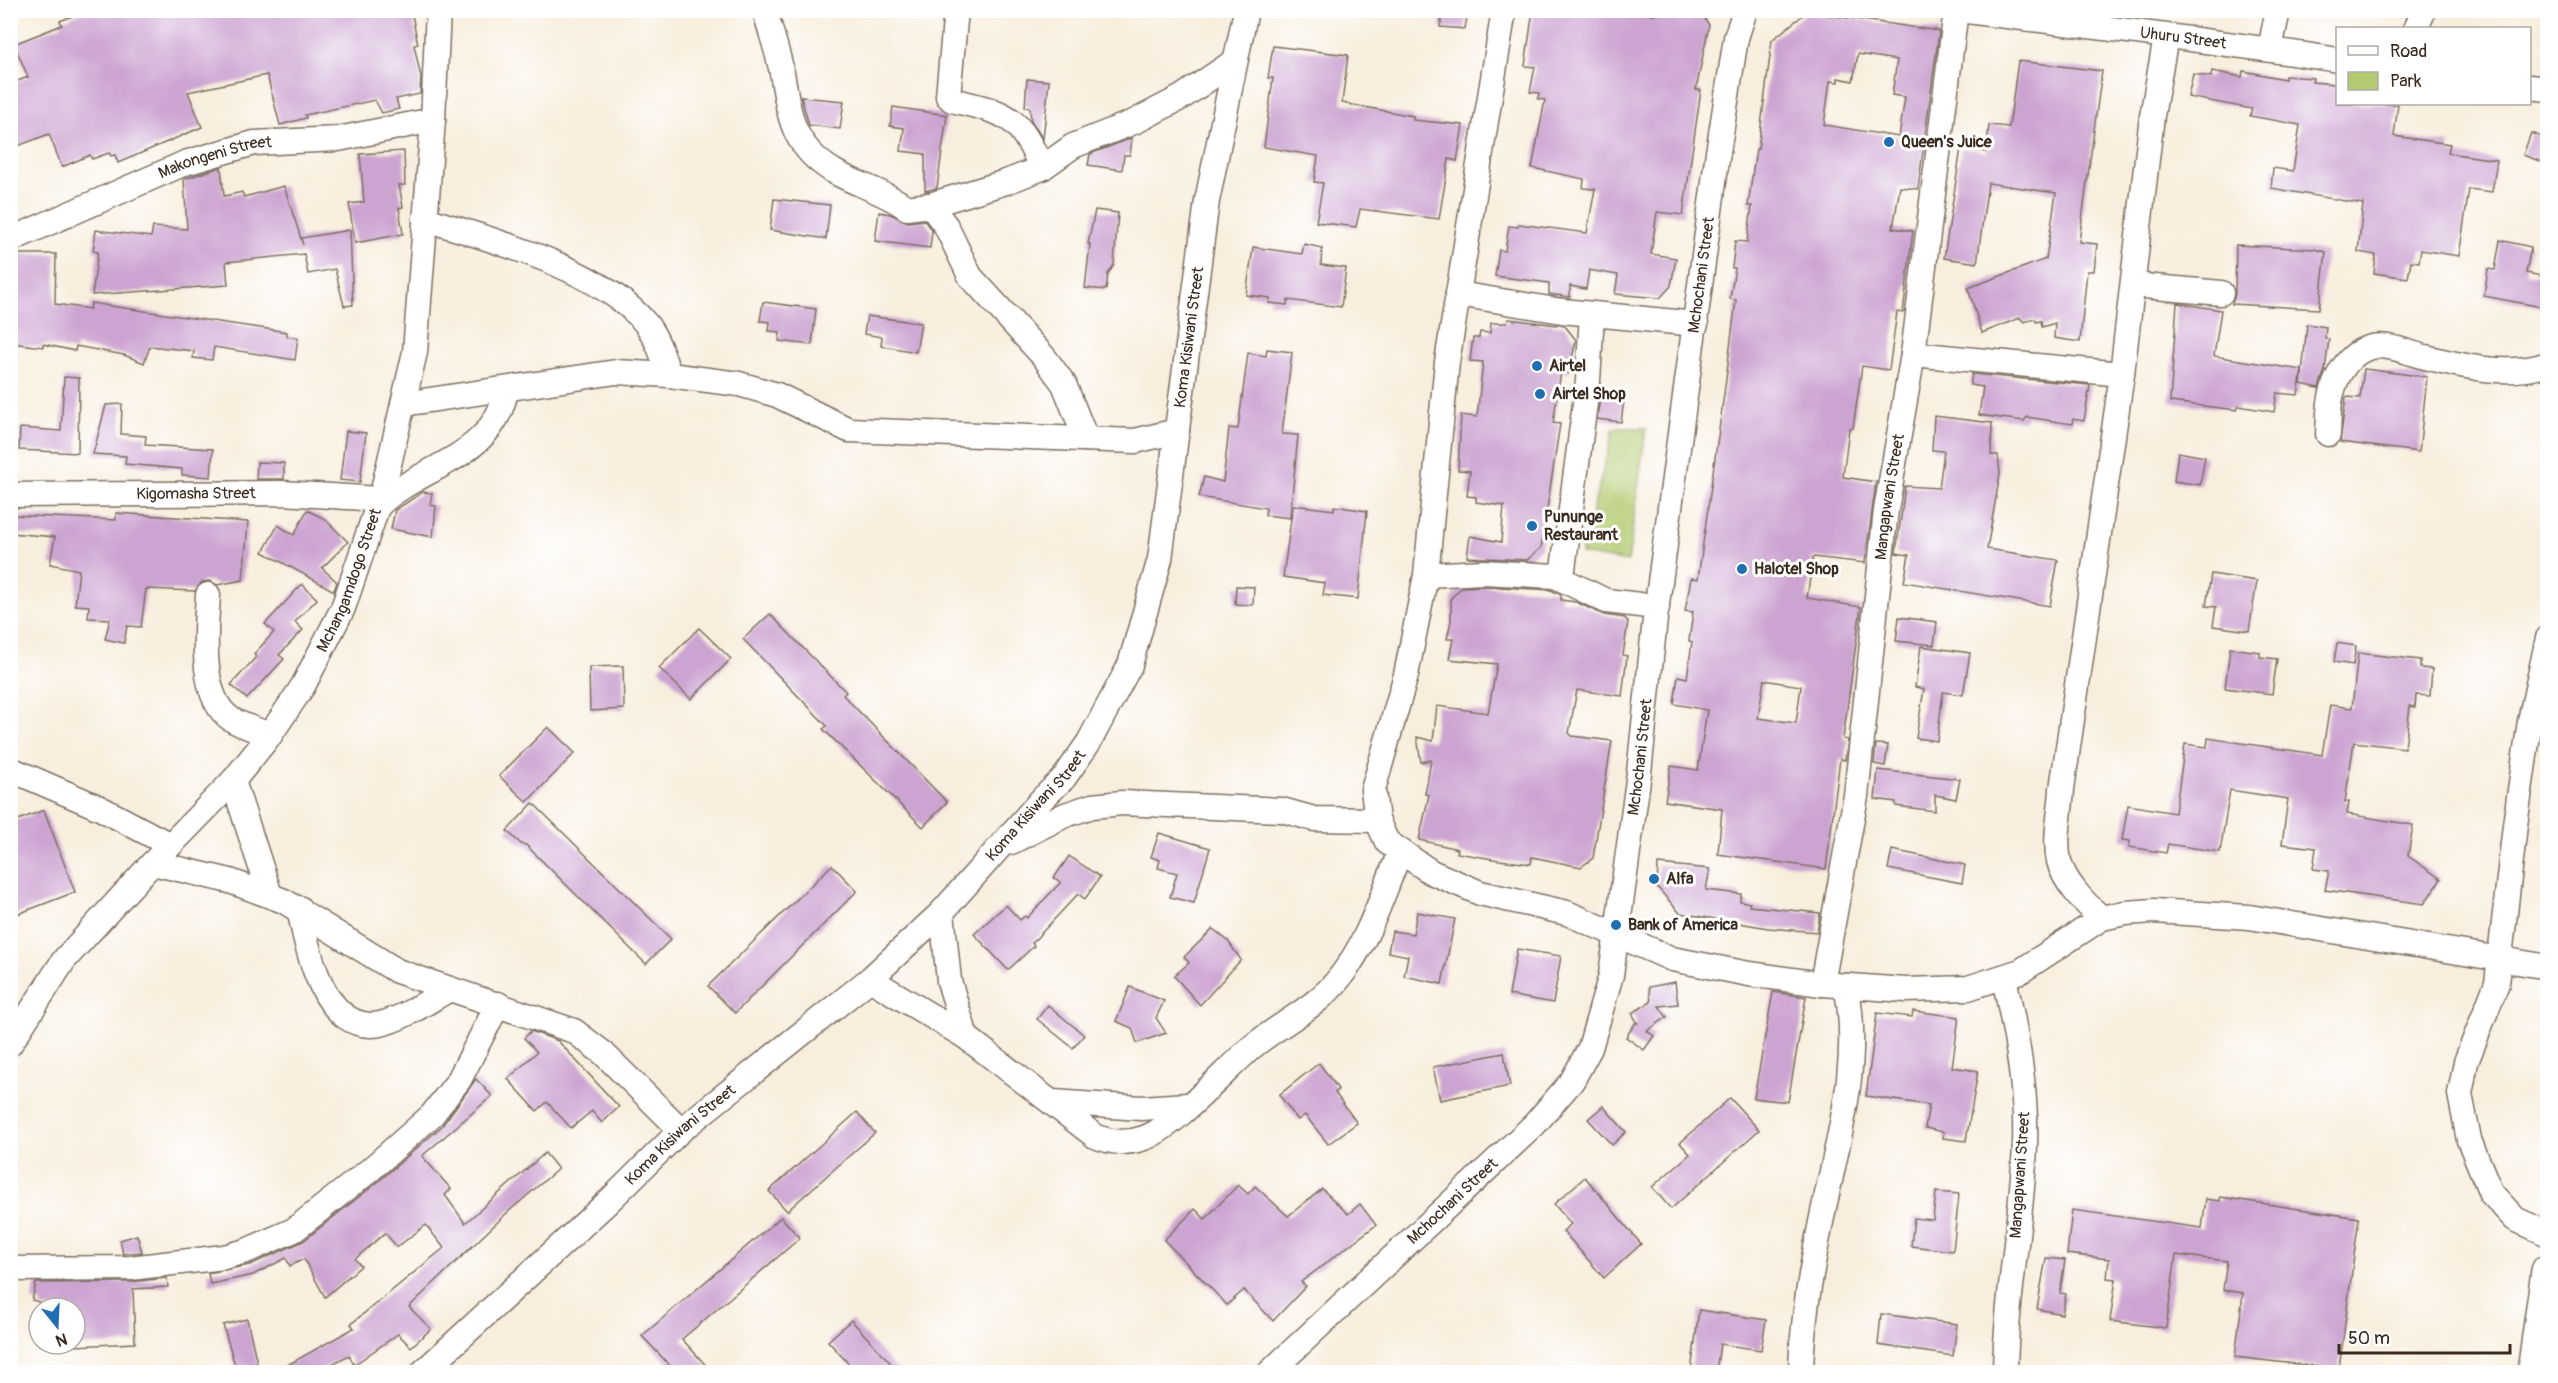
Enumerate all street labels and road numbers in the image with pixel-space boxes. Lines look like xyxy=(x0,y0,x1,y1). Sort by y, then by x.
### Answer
street label: Uhuru Street xyxy=(2139,23,2228,54)
street label: Makongeni Street xyxy=(155,132,273,183)
street label: Mchochani Street xyxy=(1684,215,1719,335)
street label: Koma Kisiwani Street xyxy=(1170,265,1208,409)
street label: Mangapwani Street xyxy=(1871,432,1909,561)
street label: Kigomasha Street xyxy=(136,483,256,504)
street label: Mchangamdogo Street xyxy=(312,505,386,655)
street label: Mchochani Street xyxy=(1623,697,1657,817)
street label: Koma Kisiwani Street xyxy=(982,746,1091,866)
street label: Koma Kisiwani Street xyxy=(621,1080,740,1190)
street label: Mangapwani Street xyxy=(2006,1110,2034,1239)
street label: Mchochani Street xyxy=(1403,1153,1503,1249)

